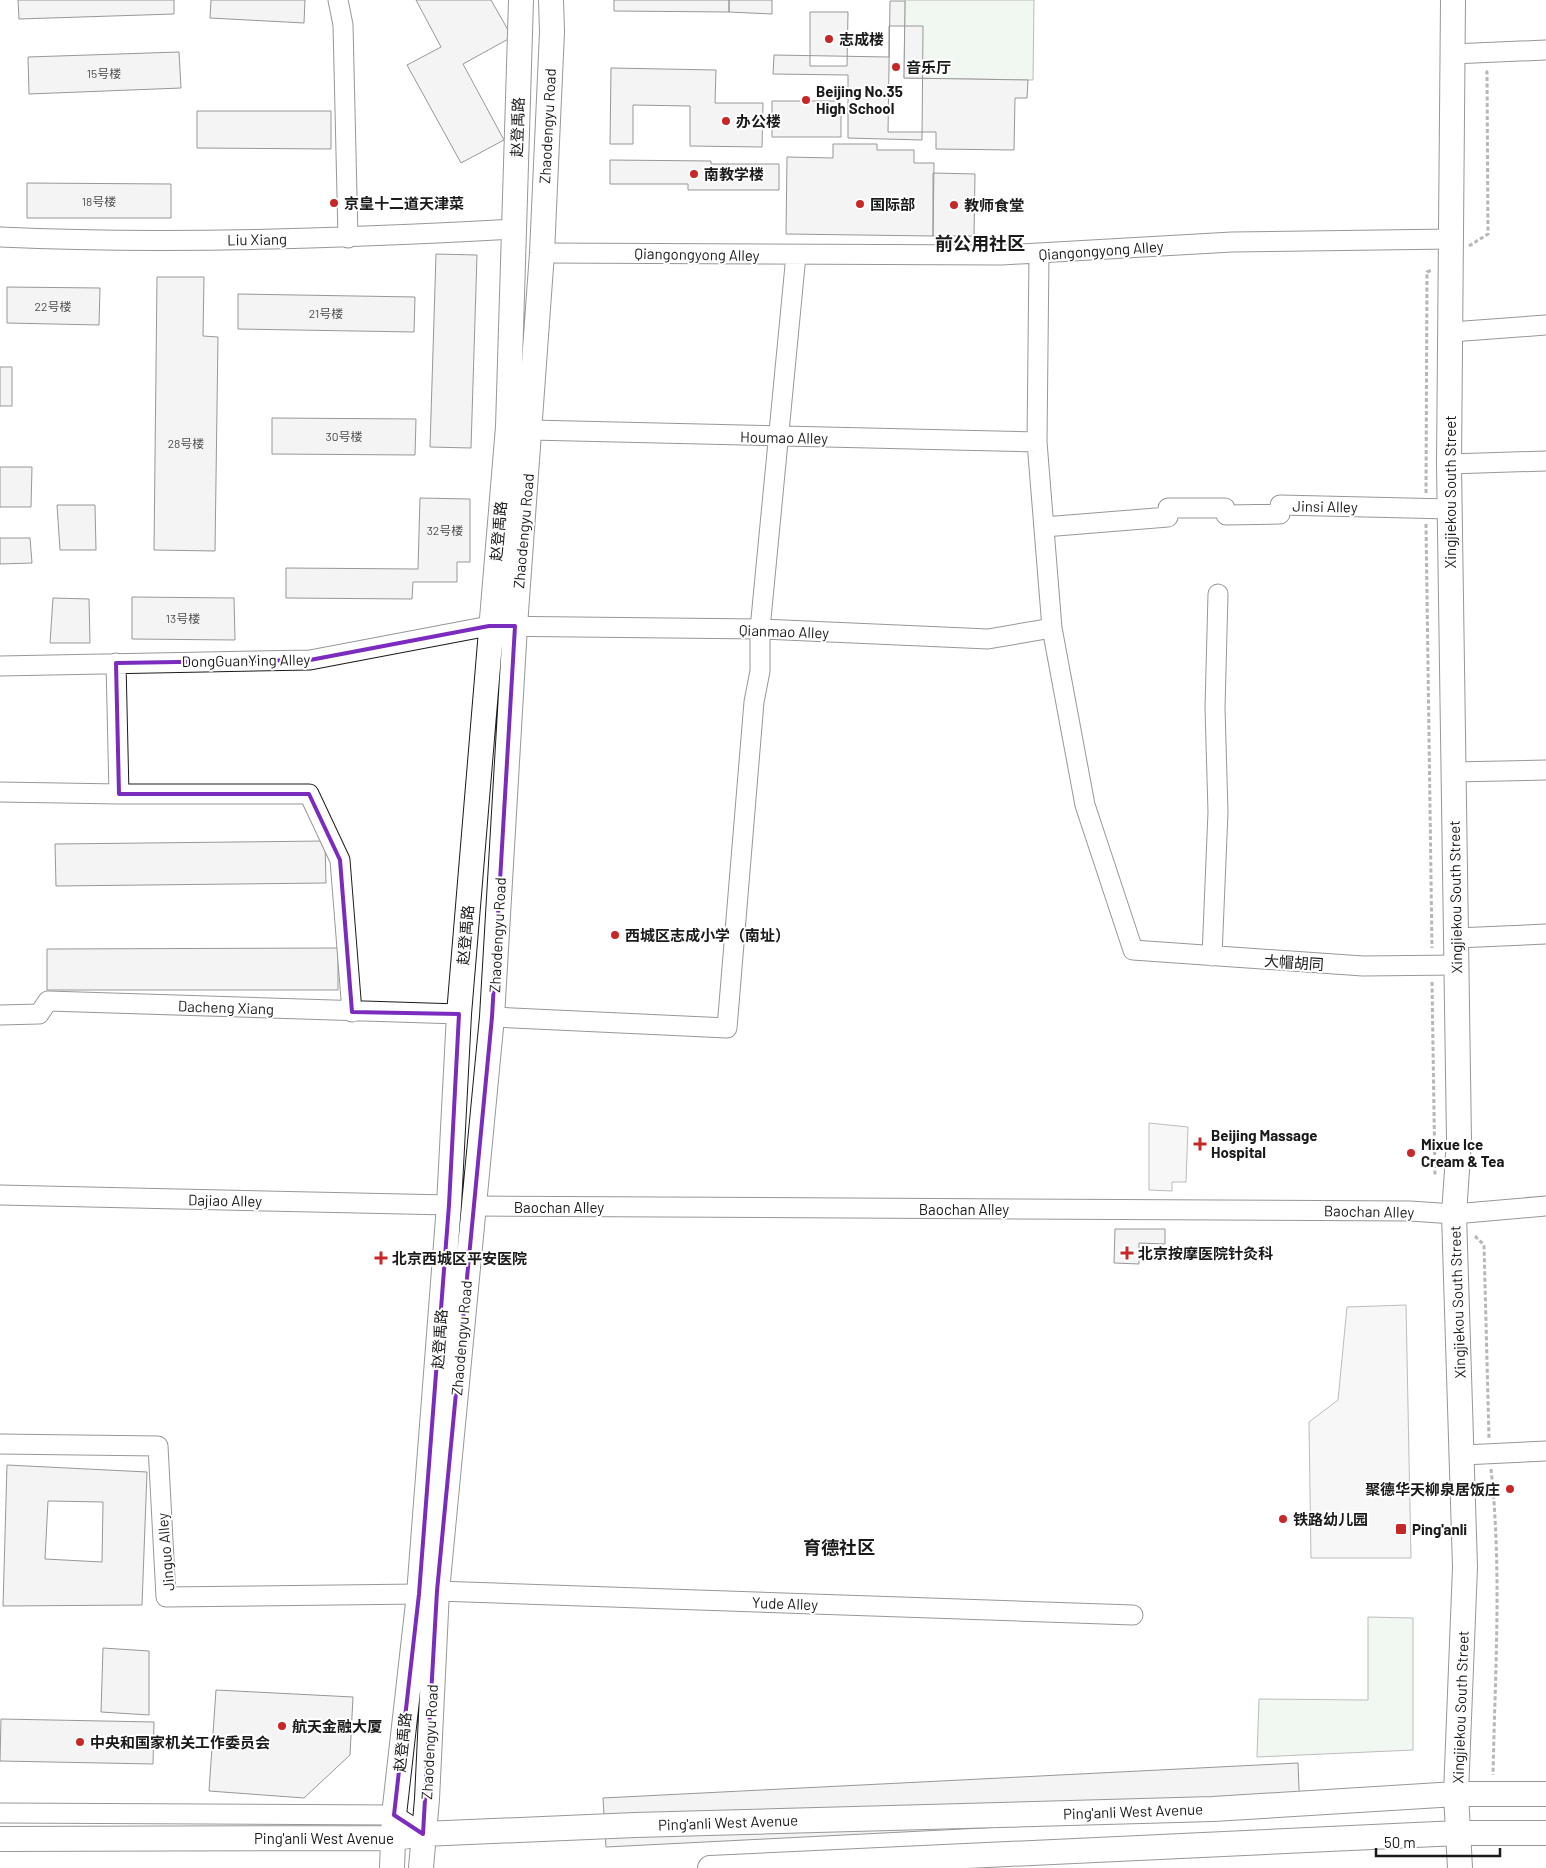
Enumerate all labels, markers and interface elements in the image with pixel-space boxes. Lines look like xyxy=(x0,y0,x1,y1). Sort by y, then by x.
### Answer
place label: 志成楼 xyxy=(839,30,884,48)
marker: 志成楼 xyxy=(823,33,835,45)
place label: 音乐厅 xyxy=(906,58,951,76)
marker: 音乐厅 xyxy=(890,61,902,73)
house number: 15号楼 xyxy=(87,66,121,80)
street label: Zhaodengyu Road xyxy=(535,68,559,184)
place label: Beijing No.35 High School xyxy=(816,82,903,117)
marker: Beijing No.35 High School xyxy=(800,94,812,106)
street label: 赵登禹路 xyxy=(507,97,527,157)
place label: 办公楼 xyxy=(736,112,781,130)
marker: 办公楼 xyxy=(720,115,732,127)
place label: 南教学楼 xyxy=(704,165,764,183)
marker: 南教学楼 xyxy=(688,168,700,180)
house number: 18号楼 xyxy=(82,194,116,208)
place label: 京皇十二道天津菜 xyxy=(344,194,464,212)
place label: 国际部 xyxy=(870,195,915,213)
place label: 教师食堂 xyxy=(964,196,1024,214)
marker: 京皇十二道天津菜 xyxy=(328,197,340,209)
marker: 国际部 xyxy=(854,198,866,210)
marker: 教师食堂 xyxy=(948,199,960,211)
street label: Liu Xiang xyxy=(227,229,287,249)
district label: 前公用社区 xyxy=(935,232,1025,254)
street label: Qiangongyong Alley xyxy=(1038,237,1164,263)
street label: Qiangongyong Alley xyxy=(634,244,760,264)
house number: 22号楼 xyxy=(35,299,71,313)
house number: 21号楼 xyxy=(309,306,343,320)
street label: Xingjiekou South Street xyxy=(1441,415,1459,569)
street label: Houmao Alley xyxy=(740,427,828,447)
house number: 30号楼 xyxy=(326,429,362,443)
house number: 28号楼 xyxy=(168,436,204,450)
street label: Zhaodengyu Road xyxy=(509,473,537,589)
street label: Jinsi Alley xyxy=(1292,496,1358,516)
street label: 赵登禹路 xyxy=(486,500,510,562)
house number: 32号楼 xyxy=(427,523,463,537)
house number: 13号楼 xyxy=(166,611,200,625)
street label: Qianmao Alley xyxy=(739,620,829,642)
street label: DongGuanYing Alley xyxy=(182,650,311,670)
street label: Xingjiekou South Street xyxy=(1445,820,1465,974)
street label: Zhaodengyu Road xyxy=(485,877,509,993)
street label: 赵登禹路 xyxy=(453,904,477,966)
place label: 西城区志成小学（南址） xyxy=(625,926,790,944)
marker: 西城区志成小学（南址） xyxy=(609,929,621,941)
street label: 大帽胡同 xyxy=(1263,951,1325,973)
street label: Dacheng Xiang xyxy=(178,996,274,1018)
place label: Beijing Massage Hospital xyxy=(1211,1126,1318,1161)
place label: Mixue Ice Cream & Tea xyxy=(1421,1135,1504,1170)
marker: Beijing Massage Hospital xyxy=(1193,1137,1207,1151)
marker: Mixue Ice Cream & Tea xyxy=(1405,1147,1417,1159)
street label: Dajiao Alley xyxy=(188,1190,262,1210)
street label: Baochan Alley xyxy=(514,1198,604,1216)
street label: Baochan Alley xyxy=(919,1200,1009,1218)
street label: Baochan Alley xyxy=(1324,1201,1414,1221)
street label: Xingjiekou South Street xyxy=(1445,1225,1469,1379)
place label: 北京按摩医院针灸科 xyxy=(1138,1244,1273,1262)
marker: 北京按摩医院针灸科 xyxy=(1120,1246,1134,1260)
place label: 北京西城区平安医院 xyxy=(392,1249,527,1267)
marker: 北京西城区平安医院 xyxy=(374,1251,388,1265)
street label: Zhaodengyu Road xyxy=(447,1280,475,1396)
street label: 赵登禹路 xyxy=(428,1308,450,1370)
place label: 聚德华天柳泉居饭庄 xyxy=(1365,1480,1500,1498)
marker: 聚德华天柳泉居饭庄 xyxy=(1504,1483,1516,1495)
place label: 铁路幼儿园 xyxy=(1293,1510,1368,1528)
street label: Jinguo Alley xyxy=(153,1512,177,1592)
marker: 铁路幼儿园 xyxy=(1277,1513,1289,1525)
place label: Ping'anli xyxy=(1412,1520,1467,1538)
marker: Ping'anli xyxy=(1394,1522,1408,1536)
district label: 育德社区 xyxy=(803,1536,875,1558)
street label: Yude Alley xyxy=(752,1593,818,1613)
street label: Xingjiekou South Street xyxy=(1448,1630,1472,1784)
street label: Zhaodengyu Road xyxy=(417,1684,441,1800)
street label: 赵登禹路 xyxy=(390,1711,414,1773)
place label: 航天金融大厦 xyxy=(292,1717,382,1735)
marker: 航天金融大厦 xyxy=(276,1720,288,1732)
place label: 中央和国家机关工作委员会 xyxy=(90,1733,270,1751)
marker: 中央和国家机关工作委员会 xyxy=(74,1736,86,1748)
street label: Ping'anli West Avenue xyxy=(1063,1800,1203,1822)
street label: Ping'anli West Avenue xyxy=(658,1811,798,1833)
scale bar xyxy=(1376,1826,1500,1858)
street label: Ping'anli West Avenue xyxy=(254,1829,394,1847)
text: 50 m xyxy=(1384,1833,1416,1851)

